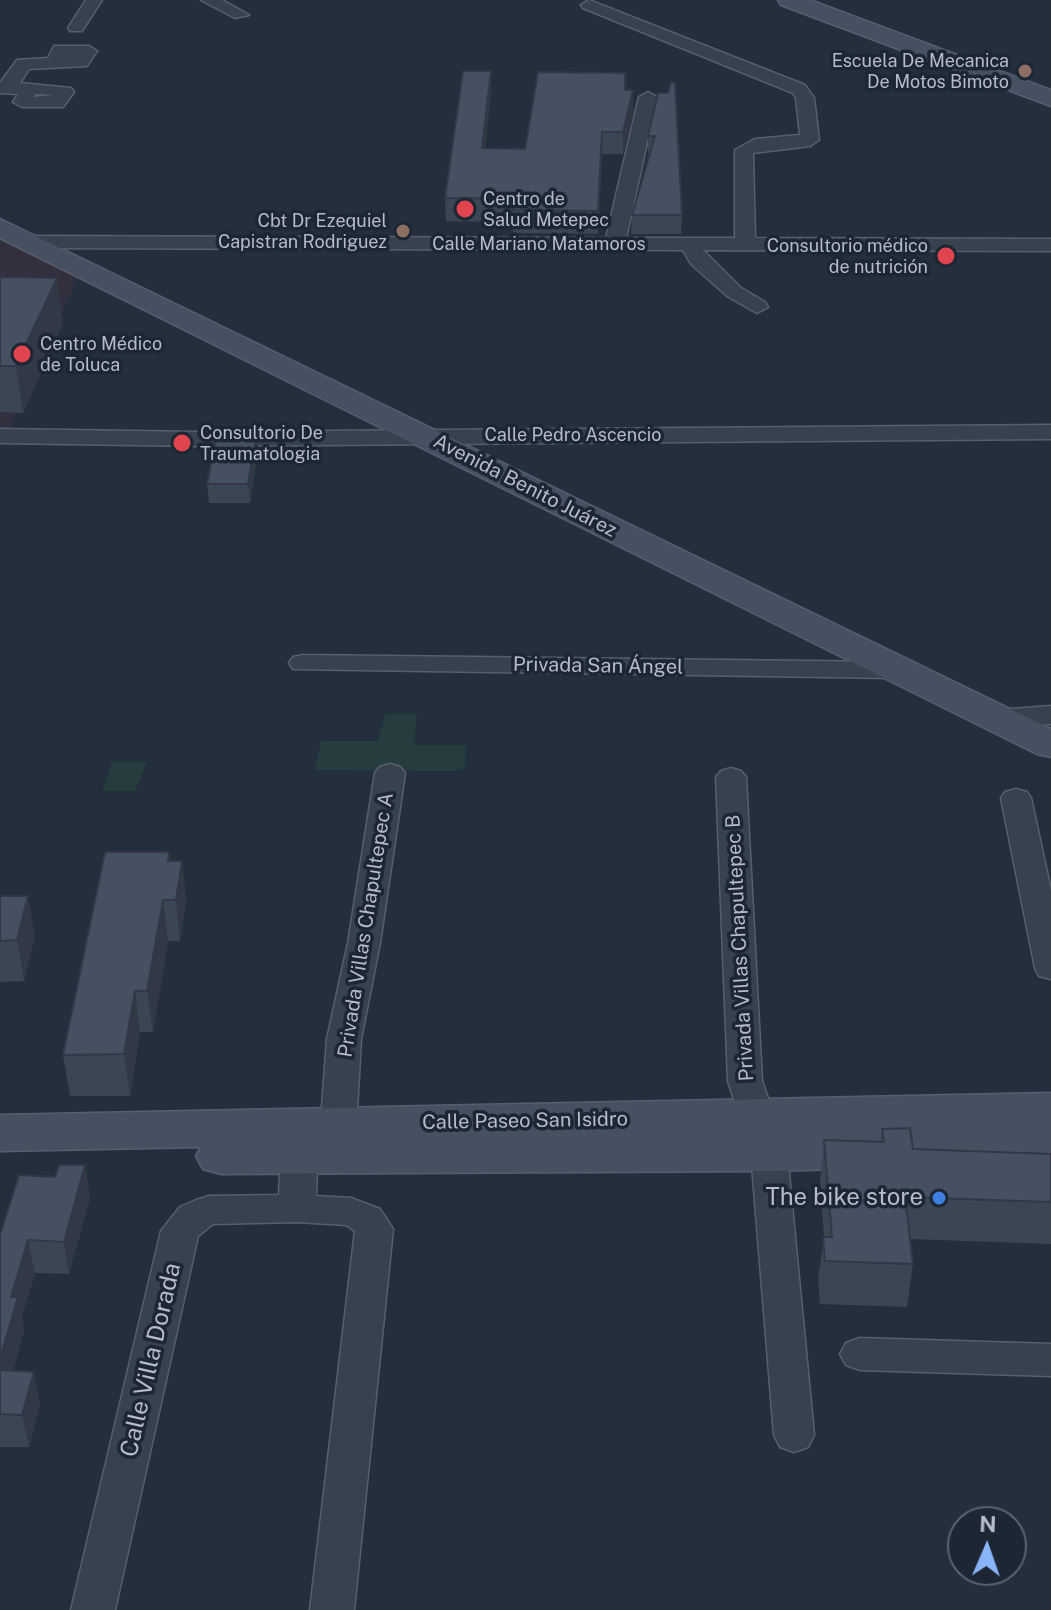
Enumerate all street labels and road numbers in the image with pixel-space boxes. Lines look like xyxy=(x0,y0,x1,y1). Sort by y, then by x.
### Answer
street label: Calle Mariano Matamoros xyxy=(432,233,646,255)
street label: Calle Pedro Ascencio xyxy=(484,424,662,446)
street label: Avenida Benito Juárez xyxy=(429,429,621,543)
street label: Privada San Ángel xyxy=(513,653,683,679)
street label: Privada Villas Chapultepec A xyxy=(333,791,399,1059)
street label: Privada Villas Chapultepec B xyxy=(721,814,759,1082)
street label: Calle Paseo San Isidro xyxy=(422,1107,628,1135)
street label: Calle Villa Dorada xyxy=(115,1260,187,1460)

